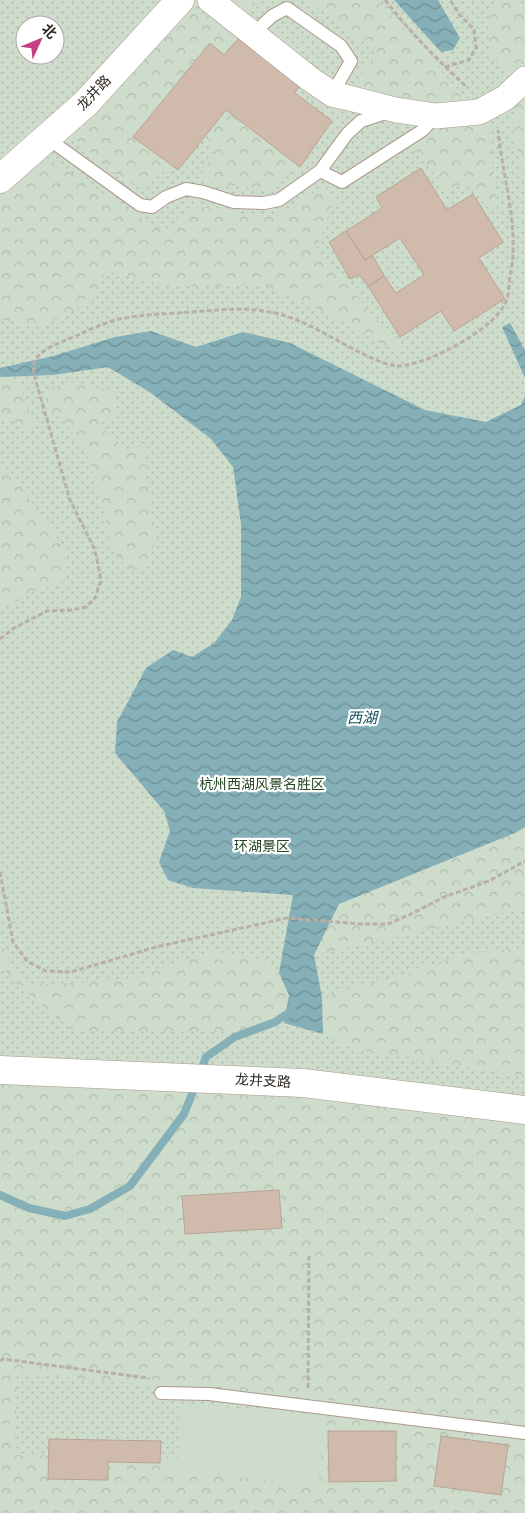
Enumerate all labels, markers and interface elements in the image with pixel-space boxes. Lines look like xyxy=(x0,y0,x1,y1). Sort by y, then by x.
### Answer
north arrow xyxy=(15,15,65,65)
text: 北 xyxy=(38,20,60,42)
street label: 龙井路 xyxy=(73,72,115,114)
water label: 西湖 xyxy=(347,709,379,727)
park label: 杭州西湖风景名胜区 xyxy=(199,776,325,793)
park label: 环湖景区 xyxy=(234,838,290,855)
street label: 龙井支路 xyxy=(235,1071,291,1091)

